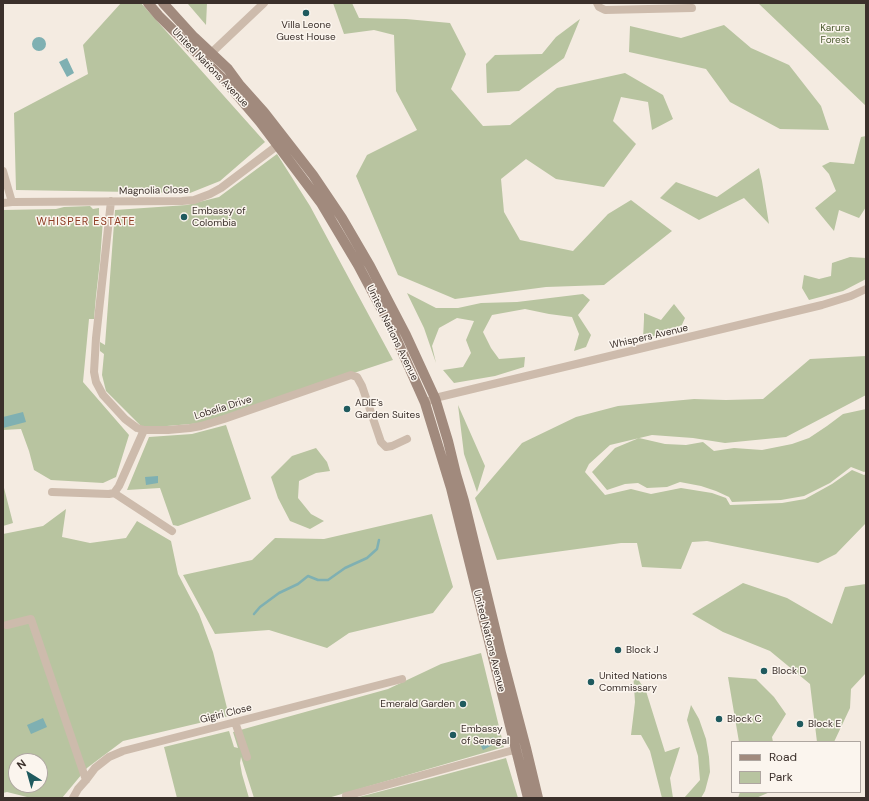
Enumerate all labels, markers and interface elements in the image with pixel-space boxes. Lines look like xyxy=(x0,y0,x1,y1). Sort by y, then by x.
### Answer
marker: Villa Leone Guest House xyxy=(301,8,311,18)
place label: Villa Leone Guest House xyxy=(276,19,336,42)
park label: Karura Forest xyxy=(820,22,850,46)
street label: United Nations Avenue xyxy=(169,26,251,110)
street label: Magnolia Close xyxy=(119,184,189,198)
place label: Embassy of Colombia xyxy=(192,205,246,228)
marker: Embassy of Colombia xyxy=(179,212,189,222)
district label: WHISPER ESTATE xyxy=(36,215,136,229)
street label: United Nations Avenue xyxy=(364,283,420,383)
street label: Whispers Avenue xyxy=(609,322,689,352)
street label: Lobelia Drive xyxy=(193,394,253,422)
place label: ADIE's Garden Suites xyxy=(355,397,420,420)
marker: ADIE's Garden Suites xyxy=(342,404,352,414)
street label: United Nations Avenue xyxy=(470,589,508,693)
place label: Block J xyxy=(626,644,659,656)
marker: Block J xyxy=(613,645,623,655)
place label: Block D xyxy=(772,665,806,677)
marker: Block D xyxy=(759,666,769,676)
place label: United Nations Commissary xyxy=(599,670,667,694)
marker: United Nations Commissary xyxy=(586,677,596,687)
place label: Emerald Garden xyxy=(380,698,455,710)
marker: Emerald Garden xyxy=(458,699,468,709)
street label: Gigiri Close xyxy=(199,702,253,726)
place label: Block C xyxy=(727,713,762,725)
marker: Block C xyxy=(714,714,724,724)
place label: Block E xyxy=(808,718,841,730)
marker: Block E xyxy=(795,719,805,729)
place label: Embassy of Senegal xyxy=(461,723,509,746)
marker: Embassy of Senegal xyxy=(448,730,458,740)
legend xyxy=(731,741,861,793)
text: Road xyxy=(769,749,797,765)
north arrow xyxy=(8,753,48,793)
text: N xyxy=(14,756,29,772)
text: Park xyxy=(769,769,793,785)

